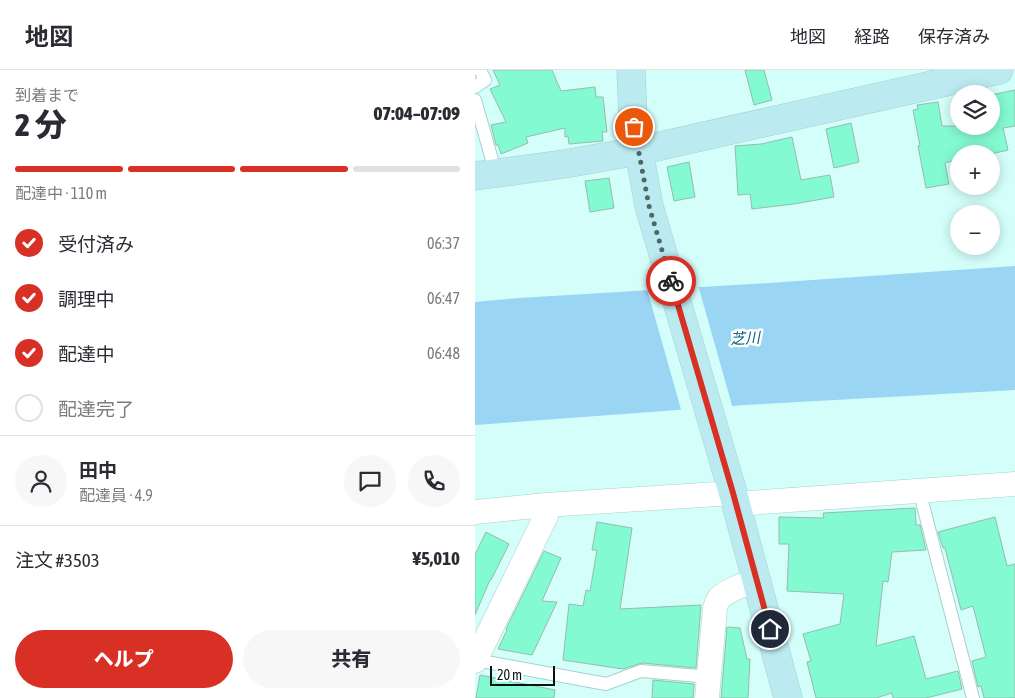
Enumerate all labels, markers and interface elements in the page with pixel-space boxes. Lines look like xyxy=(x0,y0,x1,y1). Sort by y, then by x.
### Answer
text: 地図 xyxy=(25,23,73,50)
text: 地図 xyxy=(790,26,826,47)
text: 経路 xyxy=(854,26,890,47)
text: 保存済み xyxy=(918,26,990,47)
map controls xyxy=(950,85,1000,255)
button: layers xyxy=(950,85,1000,135)
text: 到着まで xyxy=(15,86,79,104)
text: 07:04–07:09 xyxy=(373,102,460,124)
text: 2 分 xyxy=(15,106,66,143)
pin xyxy=(613,106,655,148)
icon: bag xyxy=(620,113,648,141)
button: + xyxy=(950,145,1000,195)
text: 配達中 · 110 m xyxy=(15,184,107,202)
button: − xyxy=(950,205,1000,255)
icon: check xyxy=(15,229,43,257)
text: 受付済み xyxy=(58,233,134,255)
text: 06:37 xyxy=(427,234,460,252)
courier xyxy=(646,256,696,306)
icon: bike xyxy=(657,267,685,295)
icon: check xyxy=(15,284,43,312)
text: 調理中 xyxy=(58,288,115,310)
text: 06:47 xyxy=(427,289,460,307)
water label: 芝川 xyxy=(730,329,762,347)
icon: check xyxy=(15,339,43,367)
text: 配達中 xyxy=(58,343,115,365)
text: 06:48 xyxy=(427,344,460,362)
text: 配達完了 xyxy=(58,398,134,420)
button: person xyxy=(15,455,67,507)
button: chat xyxy=(344,455,396,507)
button: phone xyxy=(408,455,460,507)
text: 田中 xyxy=(79,459,117,481)
text: 配達員 · 4.9 xyxy=(79,486,153,504)
text: ¥5,010 xyxy=(412,547,460,569)
text: 注文 #3503 xyxy=(15,549,100,571)
pin xyxy=(749,608,791,650)
icon: home xyxy=(756,615,784,643)
button: ヘルプ xyxy=(15,630,233,688)
button: 共有 xyxy=(243,630,460,688)
scale bar xyxy=(490,663,555,686)
text: 20 m xyxy=(497,667,522,683)

